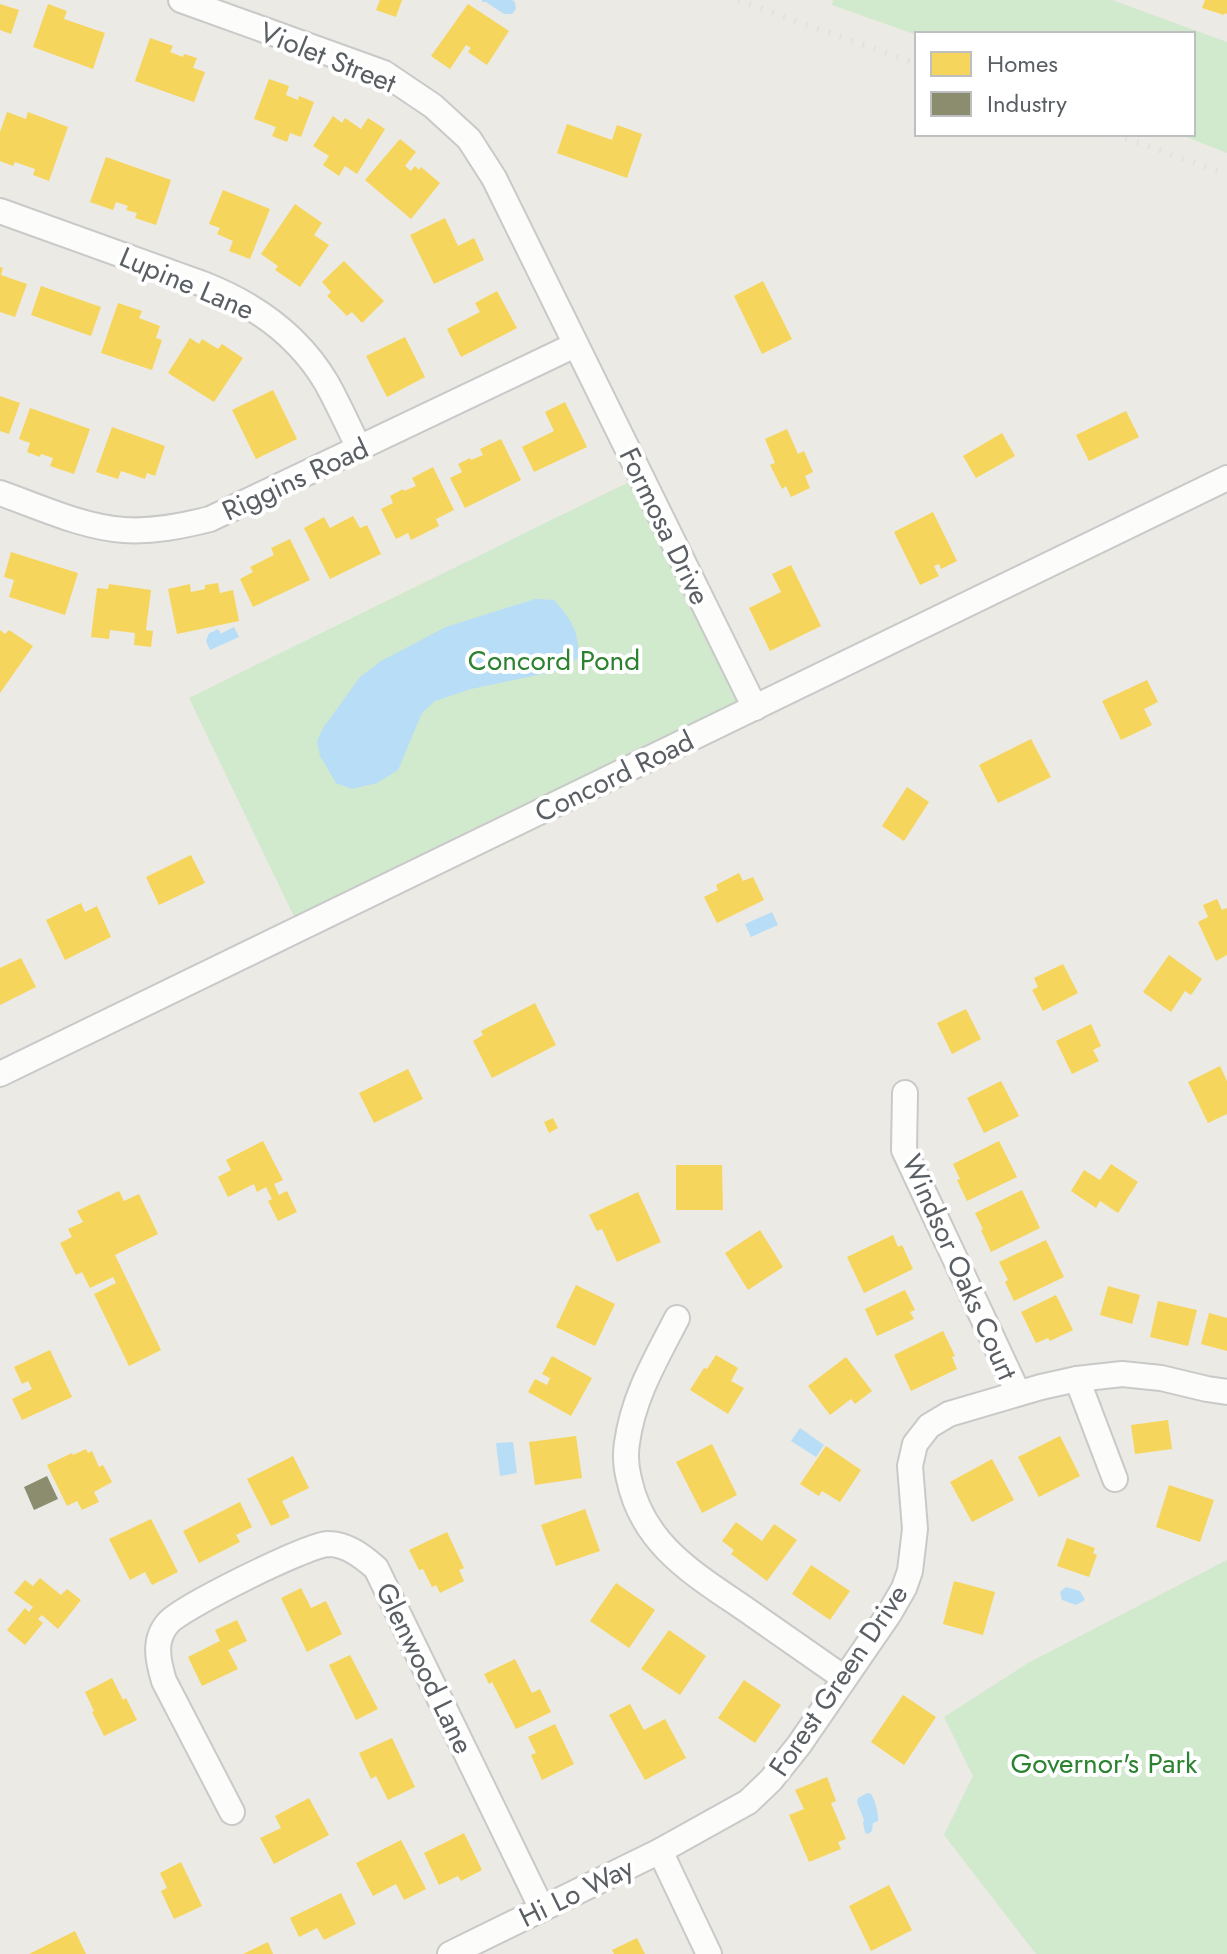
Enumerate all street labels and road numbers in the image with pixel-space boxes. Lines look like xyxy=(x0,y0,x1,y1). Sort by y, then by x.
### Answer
street label: Violet Street xyxy=(253,12,402,104)
street label: Lupine Lane xyxy=(113,237,260,330)
street label: Riggins Road xyxy=(215,428,375,531)
street label: Formosa Drive xyxy=(609,441,720,612)
street label: Concord Road xyxy=(528,720,701,833)
street label: Windsor Oaks Court xyxy=(891,1148,1028,1387)
street label: Glenwood Lane xyxy=(365,1576,484,1761)
street label: Forest Green Drive xyxy=(759,1576,918,1784)
street label: Hi Lo Way xyxy=(512,1847,641,1938)

